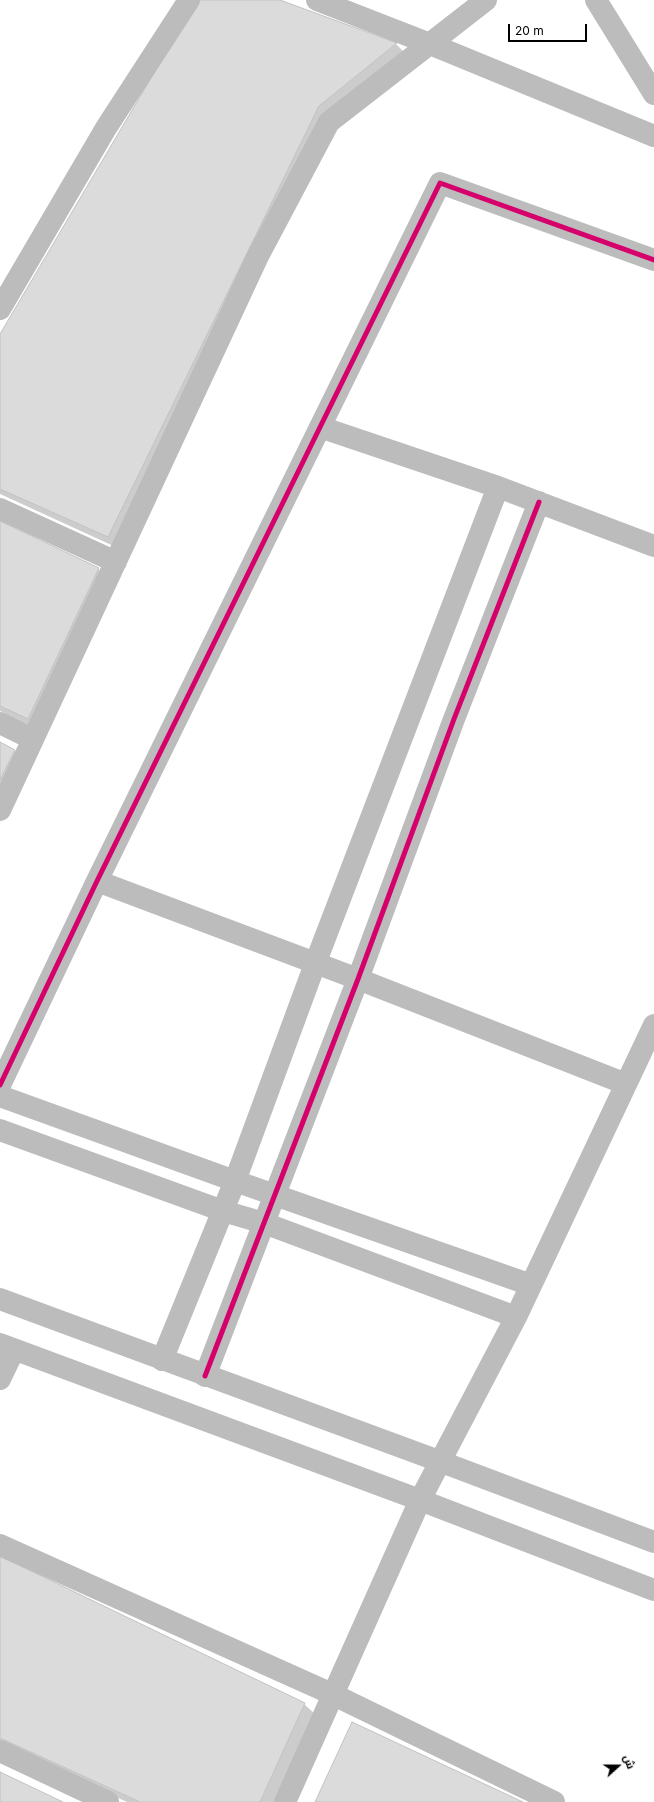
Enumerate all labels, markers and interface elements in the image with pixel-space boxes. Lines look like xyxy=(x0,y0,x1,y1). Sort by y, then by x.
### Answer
scale bar xyxy=(510,16,589,42)
text: 20 m xyxy=(515,23,544,38)
north arrow xyxy=(598,1746,638,1786)
text: ش xyxy=(620,1753,638,1771)

